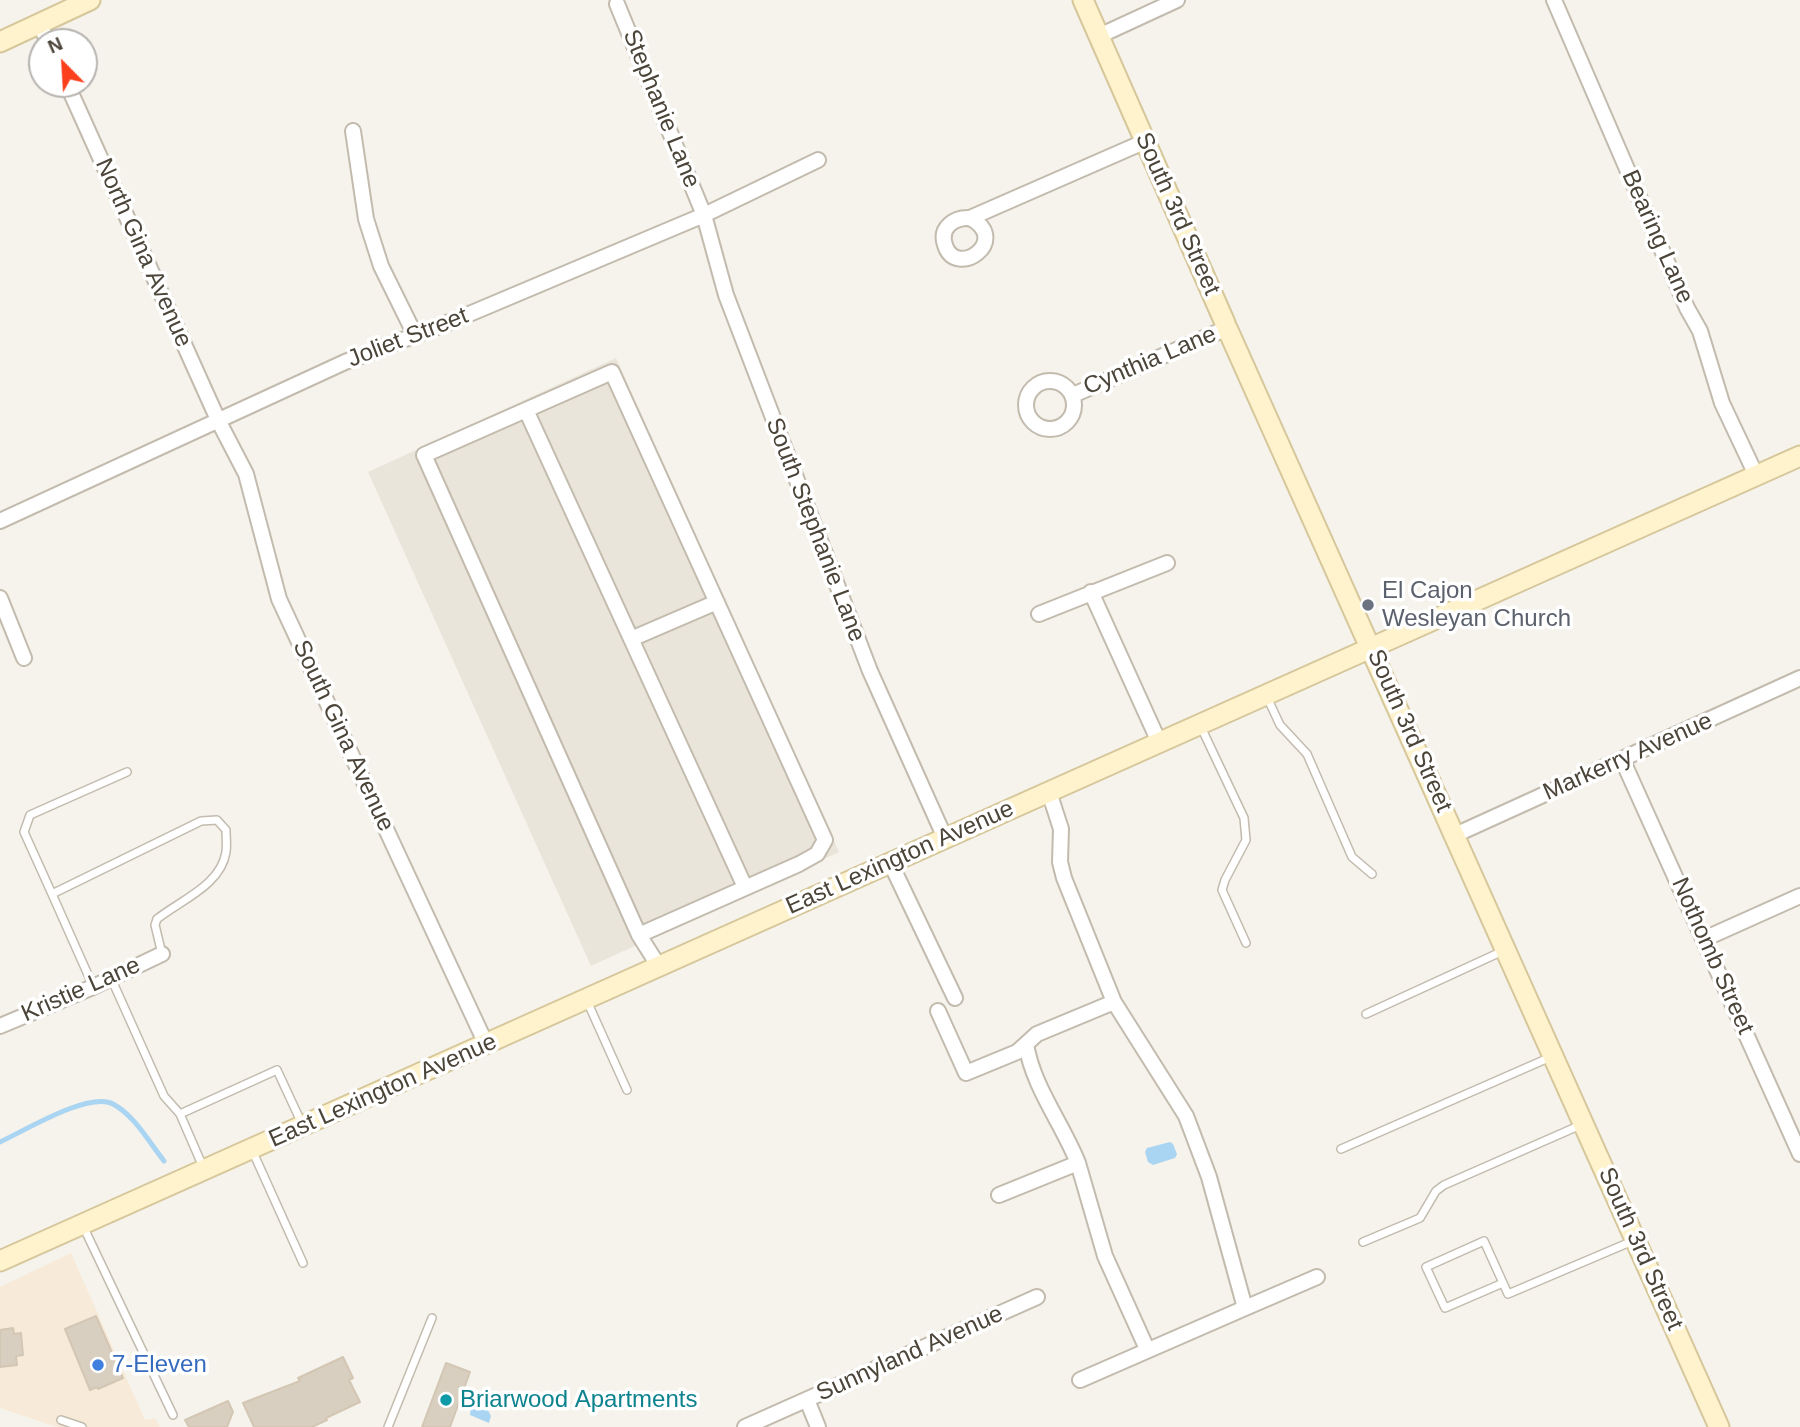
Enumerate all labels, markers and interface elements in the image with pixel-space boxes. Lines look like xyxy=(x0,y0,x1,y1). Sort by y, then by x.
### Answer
street label: Stephanie Lane xyxy=(616,26,706,192)
north arrow xyxy=(28,28,98,98)
text: N xyxy=(45,33,66,58)
street label: South 3rd Street xyxy=(1128,128,1226,300)
street label: North Gina Avenue xyxy=(88,154,198,352)
street label: Bearing Lane xyxy=(1615,166,1699,308)
street label: Joliet Street xyxy=(344,302,472,374)
street label: Cynthia Lane xyxy=(1079,320,1221,402)
street label: South Stephanie Lane xyxy=(759,414,871,646)
place label: El Cajon Wesleyan Church xyxy=(1382,577,1571,633)
marker: El Cajon Wesleyan Church xyxy=(1360,597,1376,613)
street label: South Gina Avenue xyxy=(286,636,400,836)
street label: South 3rd Street xyxy=(1360,645,1458,817)
street label: Markerry Avenue xyxy=(1539,707,1717,807)
street label: East Lexington Avenue xyxy=(782,795,1018,921)
street label: Nothomb Street xyxy=(1665,873,1759,1039)
street label: Kristie Lane xyxy=(17,951,145,1029)
street label: East Lexington Avenue xyxy=(265,1028,501,1154)
street label: South 3rd Street xyxy=(1591,1163,1689,1335)
street label: Sunnyland Avenue xyxy=(812,1300,1008,1408)
place label: 7-Eleven xyxy=(112,1351,207,1379)
marker: 7-Eleven xyxy=(90,1357,106,1373)
place label: Briarwood Apartments xyxy=(460,1386,697,1414)
marker: Briarwood Apartments xyxy=(438,1392,454,1408)

